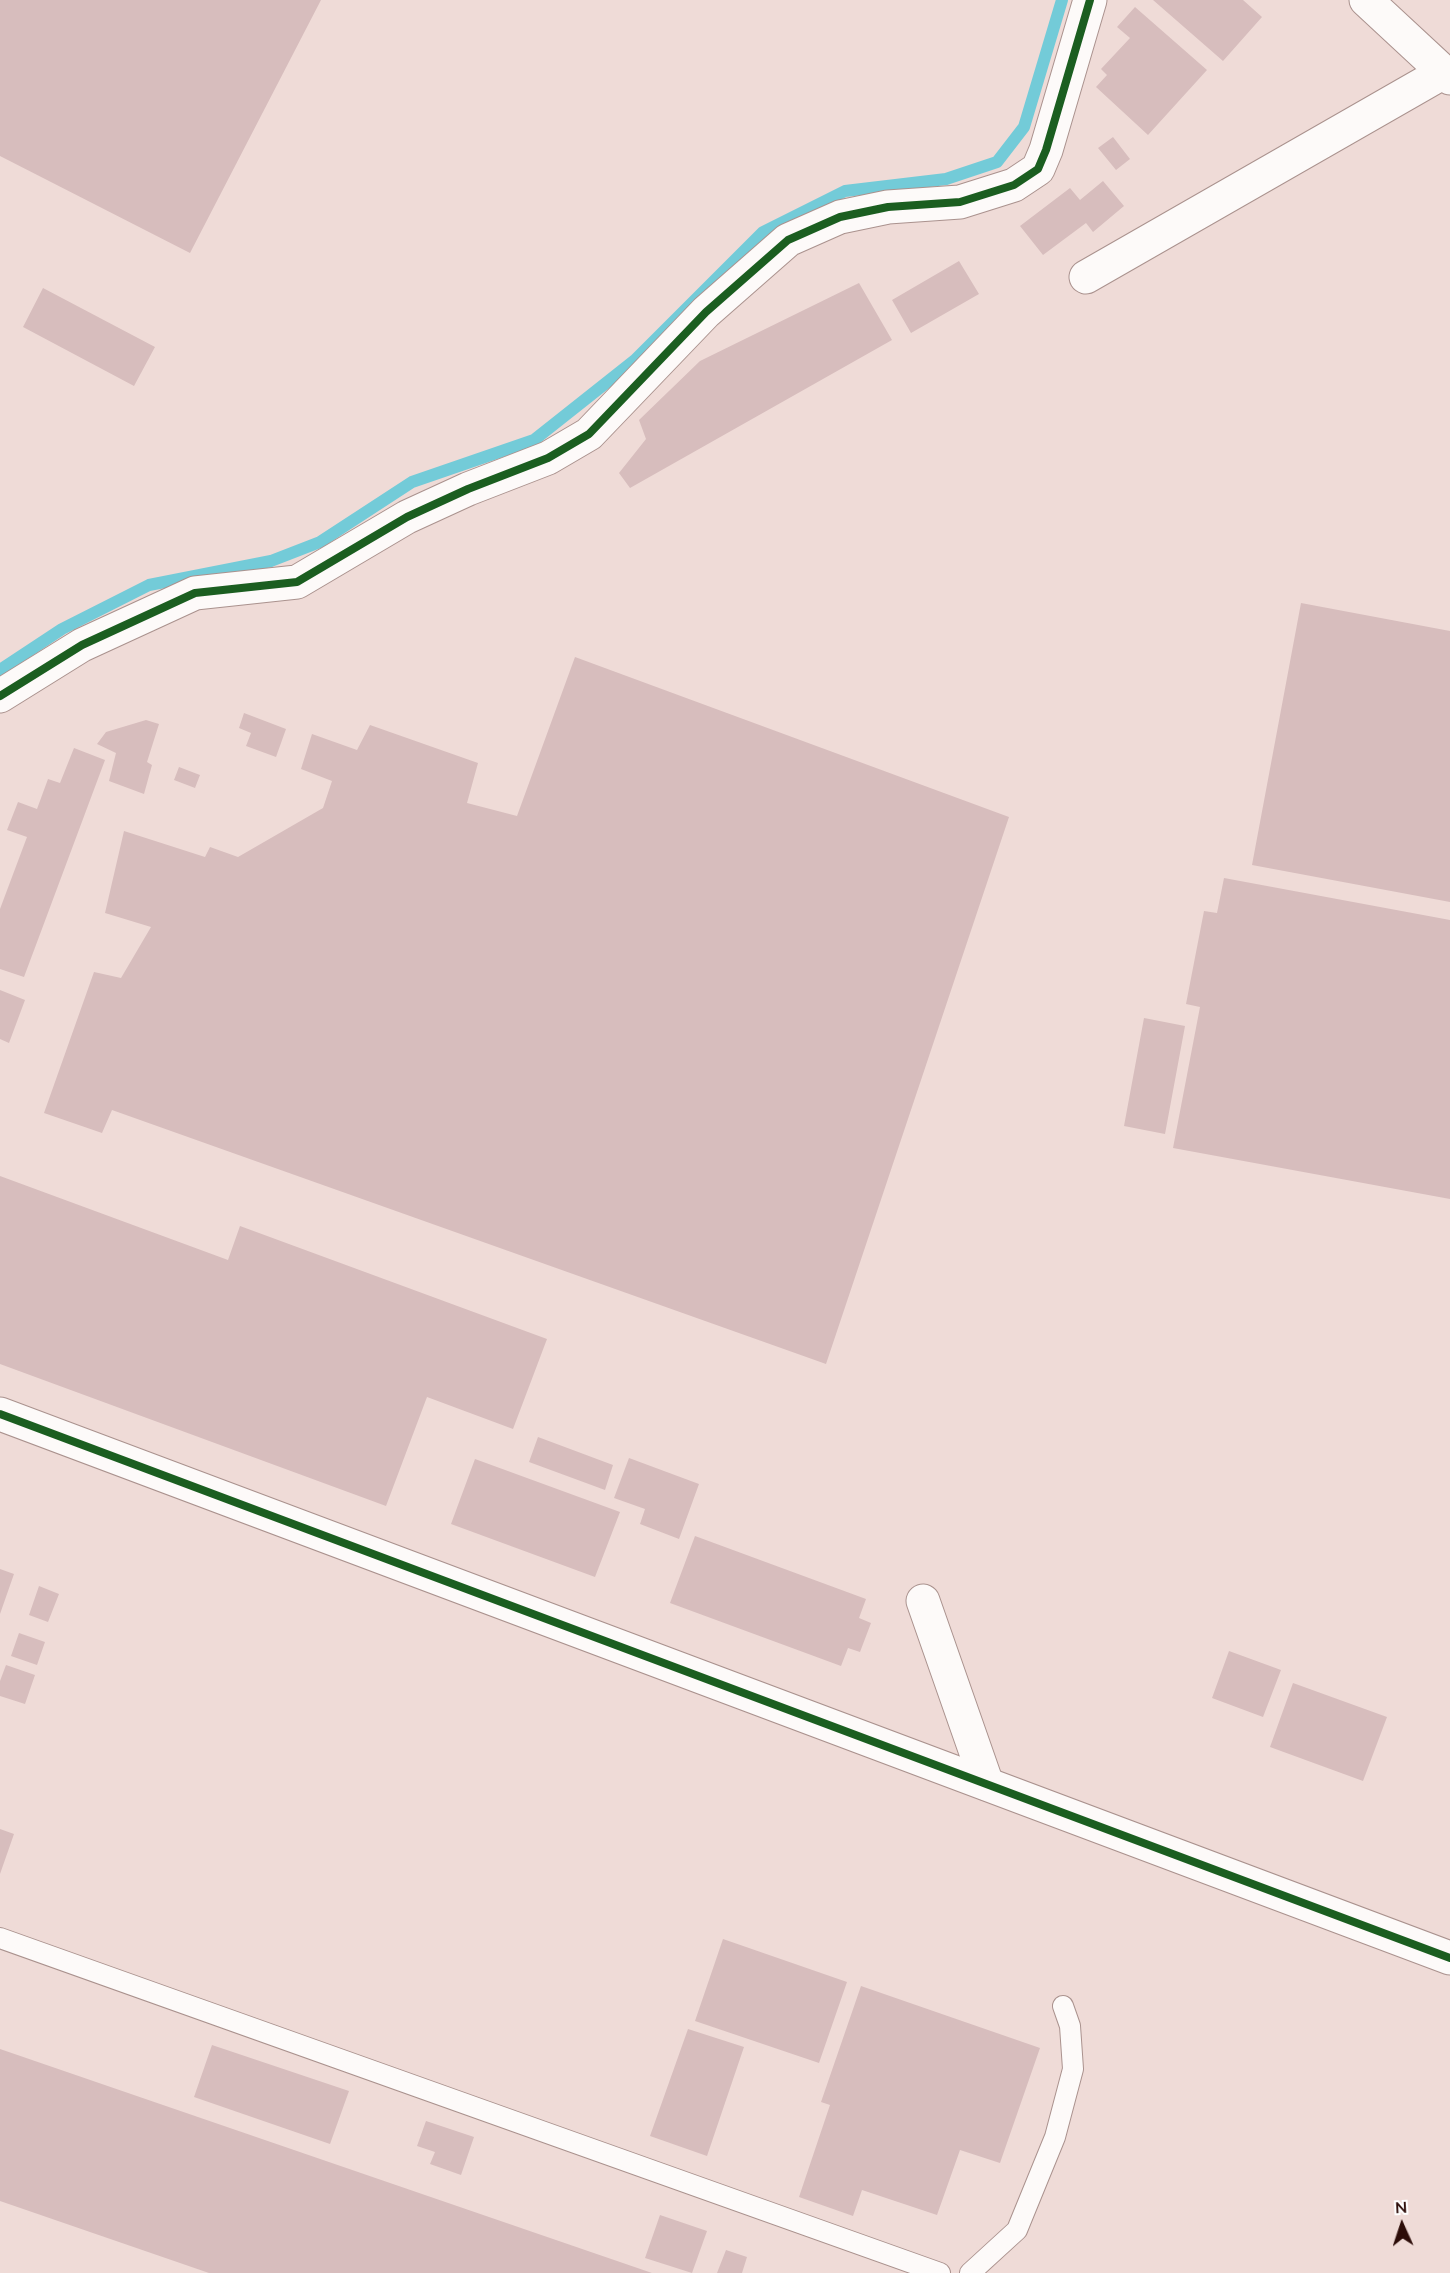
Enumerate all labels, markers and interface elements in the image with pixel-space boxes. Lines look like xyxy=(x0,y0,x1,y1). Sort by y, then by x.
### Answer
north arrow xyxy=(1372,2195,1432,2255)
text: N xyxy=(1394,2197,1408,2217)

